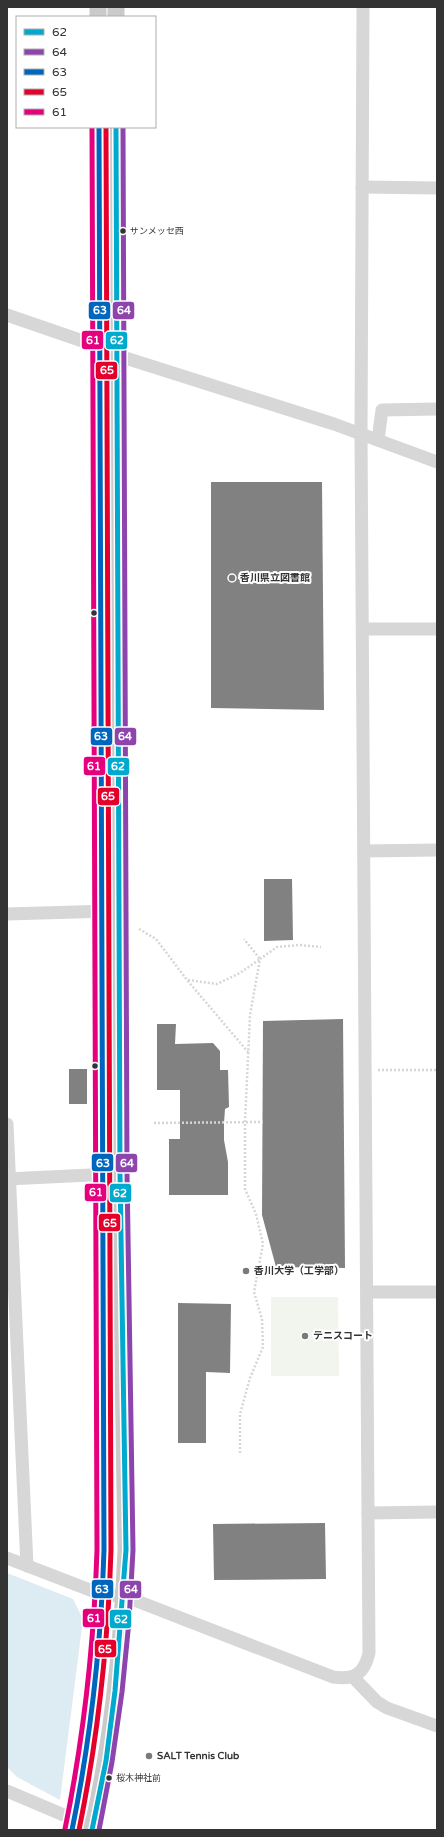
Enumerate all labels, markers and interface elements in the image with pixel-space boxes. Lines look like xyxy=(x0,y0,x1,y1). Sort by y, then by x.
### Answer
legend xyxy=(16,16,156,128)
text: 62 xyxy=(52,25,67,39)
text: 64 xyxy=(52,45,68,59)
text: 63 xyxy=(52,65,67,79)
text: 65 xyxy=(52,85,67,99)
text: 61 xyxy=(52,105,67,119)
marker: サンメッセ西 xyxy=(118,226,128,236)
place label: サンメッセ西 xyxy=(130,226,184,237)
line badge: 63 xyxy=(88,301,111,320)
line badge: 64 xyxy=(112,301,135,320)
text: 63 xyxy=(93,304,107,317)
text: 64 xyxy=(117,304,131,317)
line badge: 61 xyxy=(81,330,104,350)
line badge: 62 xyxy=(105,331,128,350)
text: 61 xyxy=(86,334,100,347)
text: 62 xyxy=(110,334,124,347)
line badge: 65 xyxy=(95,361,118,380)
text: 65 xyxy=(100,364,114,377)
place label: 香川県立図書館 xyxy=(239,572,310,584)
marker: 香川県立図書館 xyxy=(227,573,237,583)
unlabelled marker xyxy=(89,608,99,618)
line badge: 63 xyxy=(90,727,113,746)
line badge: 64 xyxy=(114,727,137,746)
text: 63 xyxy=(94,730,108,743)
text: 64 xyxy=(118,730,132,743)
line badge: 61 xyxy=(83,756,106,776)
line badge: 62 xyxy=(107,757,130,776)
text: 61 xyxy=(87,760,101,773)
text: 62 xyxy=(111,760,125,773)
line badge: 65 xyxy=(97,787,120,806)
text: 65 xyxy=(101,790,115,803)
unlabelled marker xyxy=(90,1061,100,1071)
line badge: 63 xyxy=(91,1153,114,1172)
line badge: 64 xyxy=(115,1153,138,1173)
text: 63 xyxy=(96,1157,110,1170)
text: 64 xyxy=(120,1157,134,1170)
line badge: 61 xyxy=(84,1183,107,1202)
line badge: 62 xyxy=(109,1183,132,1203)
text: 61 xyxy=(89,1186,103,1199)
text: 62 xyxy=(113,1187,127,1200)
line badge: 65 xyxy=(98,1213,121,1232)
text: 65 xyxy=(103,1217,117,1230)
place label: 香川大学（工学部） xyxy=(253,1265,344,1277)
marker: 香川大学（工学部） xyxy=(241,1266,251,1276)
place label: テニスコート xyxy=(313,1330,373,1342)
marker: テニスコート xyxy=(300,1331,310,1341)
line badge: 63 xyxy=(91,1579,114,1599)
line badge: 64 xyxy=(119,1580,142,1599)
text: 63 xyxy=(95,1583,109,1596)
text: 64 xyxy=(124,1583,138,1596)
line badge: 61 xyxy=(82,1608,105,1628)
line badge: 62 xyxy=(109,1609,132,1629)
text: 61 xyxy=(87,1612,101,1625)
text: 62 xyxy=(114,1613,128,1626)
line badge: 65 xyxy=(94,1639,117,1658)
text: 65 xyxy=(98,1643,112,1656)
place label: SALT Tennis Club xyxy=(157,1750,240,1762)
marker: SALT Tennis Club xyxy=(144,1751,154,1761)
marker: 桜木神社前 xyxy=(104,1773,114,1783)
place label: 桜木神社前 xyxy=(116,1773,161,1784)

